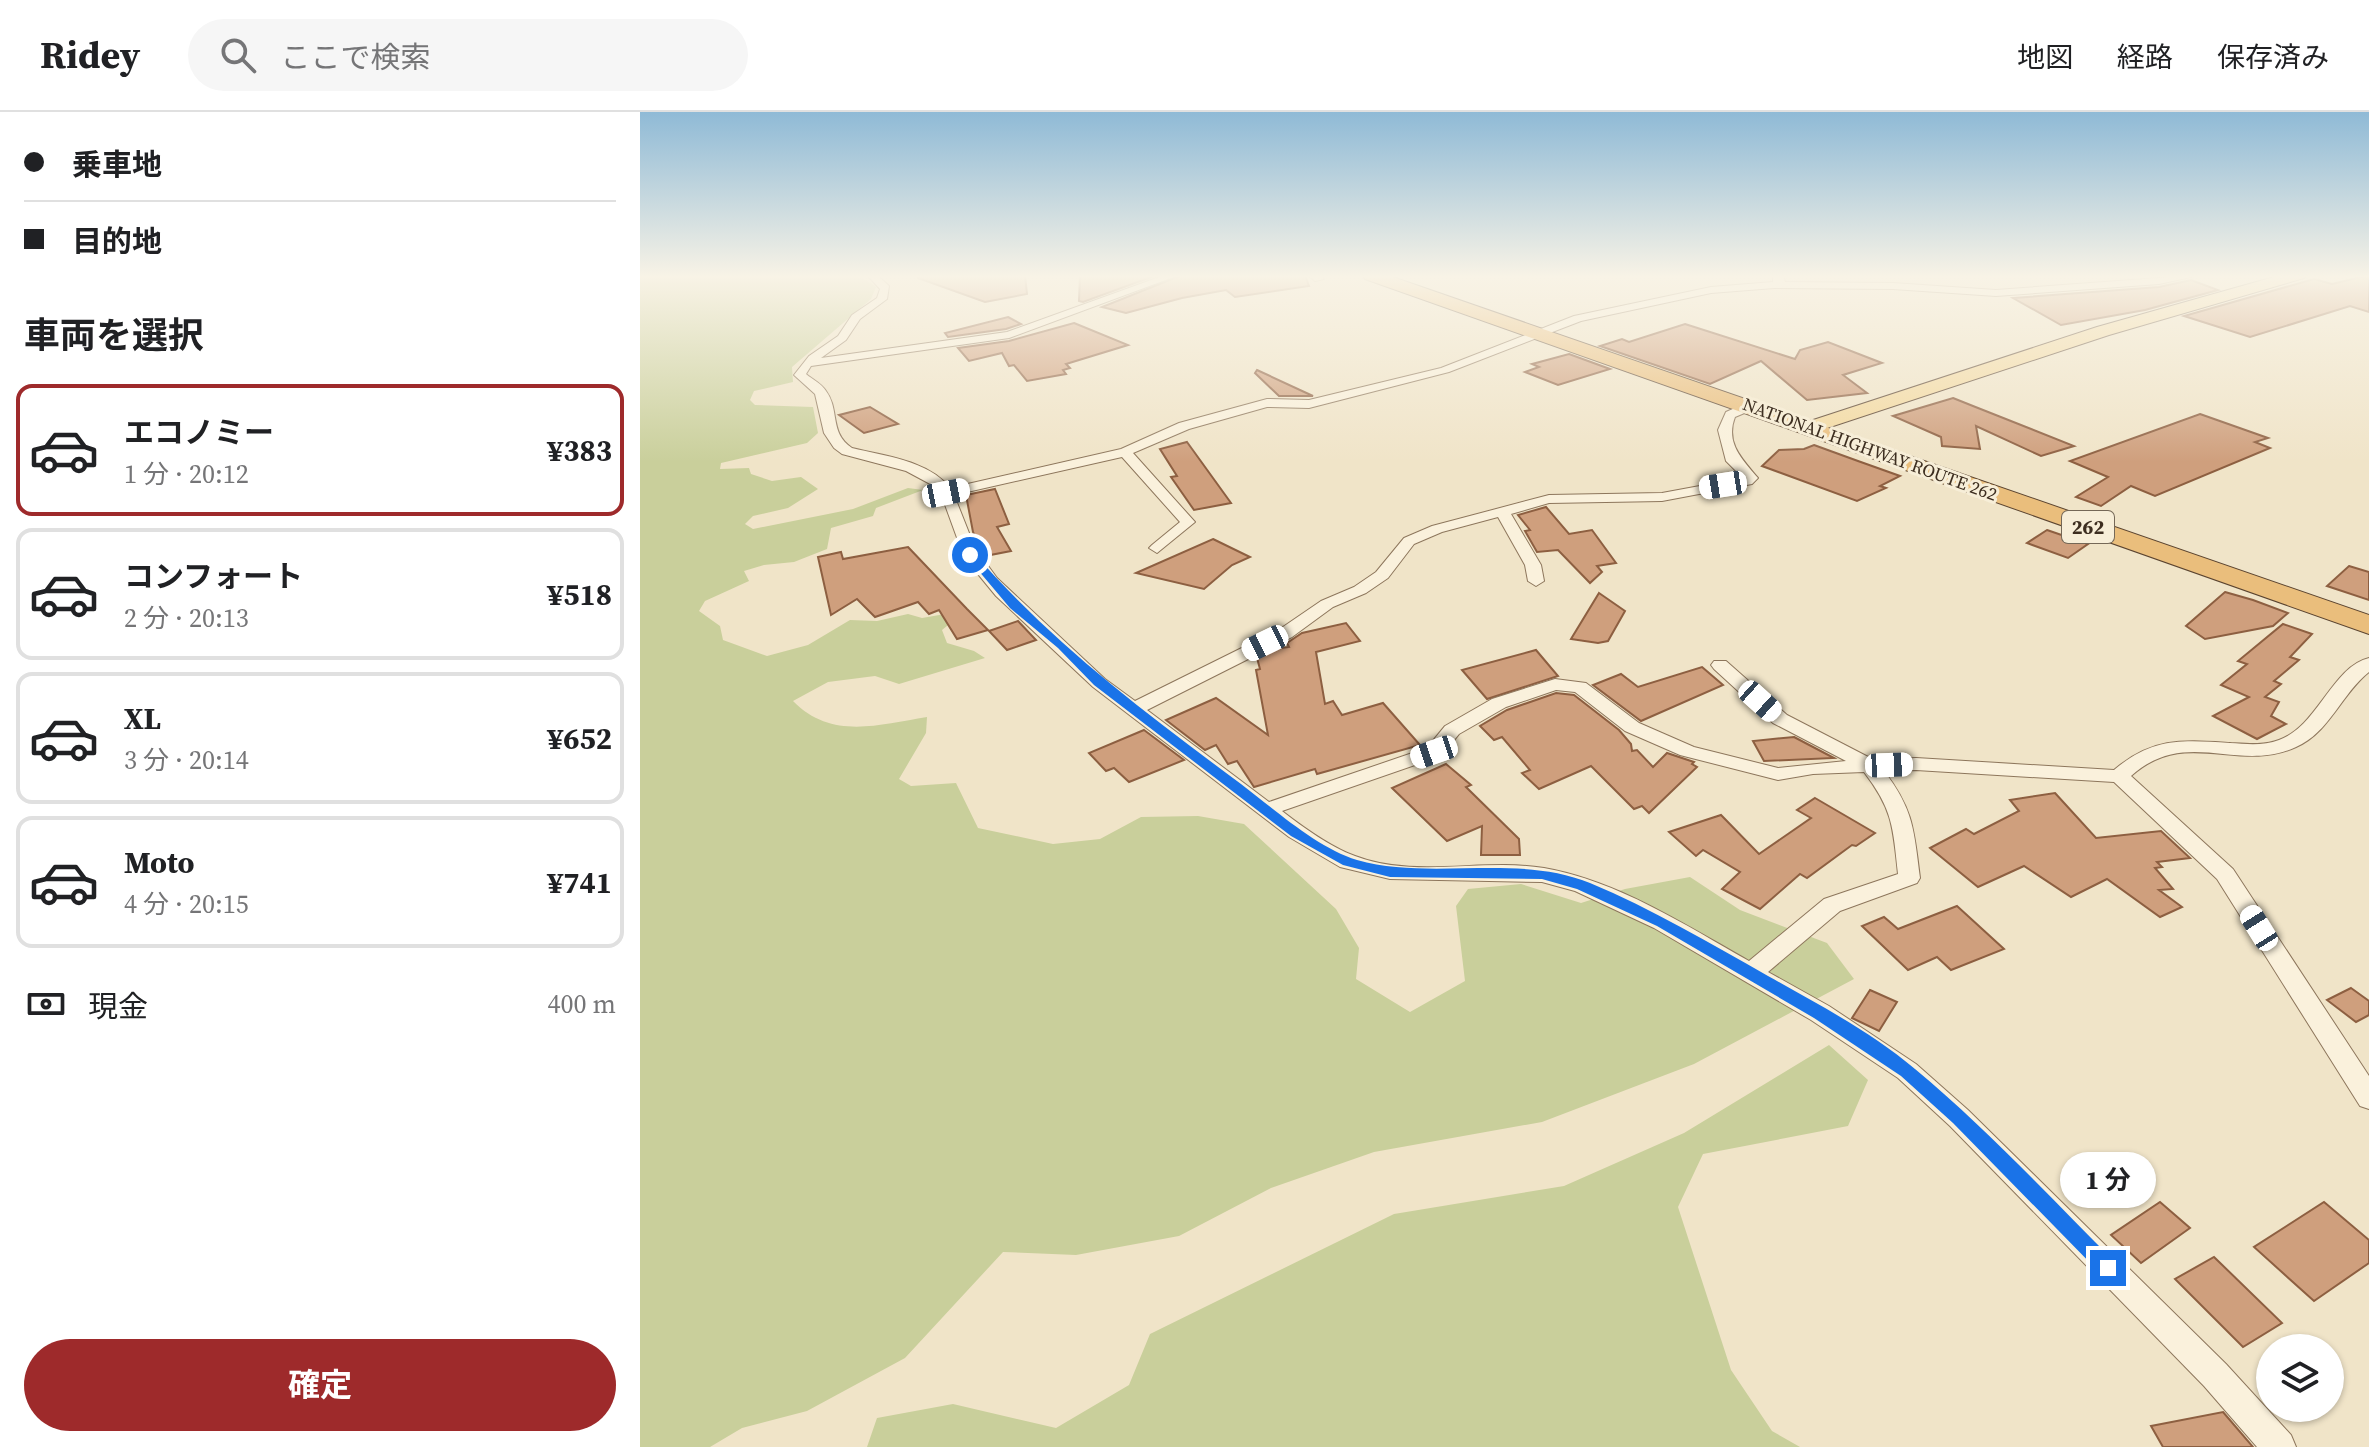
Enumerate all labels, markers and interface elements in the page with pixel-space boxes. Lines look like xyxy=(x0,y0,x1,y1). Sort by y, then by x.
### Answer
search box xyxy=(188,19,748,91)
text: Ridey xyxy=(40,29,140,81)
icon: search xyxy=(216,33,260,77)
text: ここで検索 xyxy=(280,37,430,78)
text: 地図 xyxy=(2017,38,2073,76)
text: 経路 xyxy=(2117,38,2173,76)
text: 保存済み xyxy=(2217,38,2329,76)
text: 乗車地 xyxy=(72,144,162,185)
text: 目的地 xyxy=(72,221,162,262)
text: 車両を選択 xyxy=(24,311,204,360)
street label: NATIONAL HIGHWAY ROUTE 262 xyxy=(1739,391,2001,507)
text: エコノミー xyxy=(124,412,274,453)
icon: car xyxy=(28,414,100,486)
text: ¥383 xyxy=(547,430,612,471)
text: 1 分 · 20:12 xyxy=(124,456,249,492)
car xyxy=(1697,469,1749,501)
car xyxy=(920,477,972,509)
road number: 262 xyxy=(2062,511,2114,543)
route start xyxy=(952,537,988,573)
text: コンフォート xyxy=(124,556,303,597)
icon: car xyxy=(28,558,100,630)
text: ¥518 xyxy=(547,574,612,615)
text: 2 分 · 20:13 xyxy=(124,600,249,636)
car xyxy=(1238,622,1292,664)
car xyxy=(1734,676,1786,726)
text: XL xyxy=(124,698,161,739)
icon: car xyxy=(28,702,100,774)
text: ¥652 xyxy=(547,718,612,759)
car xyxy=(1407,733,1461,771)
text: 3 分 · 20:14 xyxy=(124,742,249,778)
car xyxy=(1865,752,1913,778)
text: Moto xyxy=(124,842,195,883)
icon: car xyxy=(28,846,100,918)
text: ¥741 xyxy=(547,862,612,903)
text: 4 分 · 20:15 xyxy=(124,886,249,922)
car xyxy=(2236,901,2282,955)
icon: cash xyxy=(24,982,68,1026)
text: 現金 xyxy=(88,986,148,1027)
text: 400 m xyxy=(548,986,616,1022)
callout: 1 分 xyxy=(2060,1152,2156,1208)
text: 1 分 xyxy=(2085,1162,2131,1198)
route end xyxy=(2090,1250,2126,1286)
map controls xyxy=(2256,1334,2344,1422)
button: layers xyxy=(2256,1334,2344,1422)
button: 確定 xyxy=(24,1339,616,1431)

